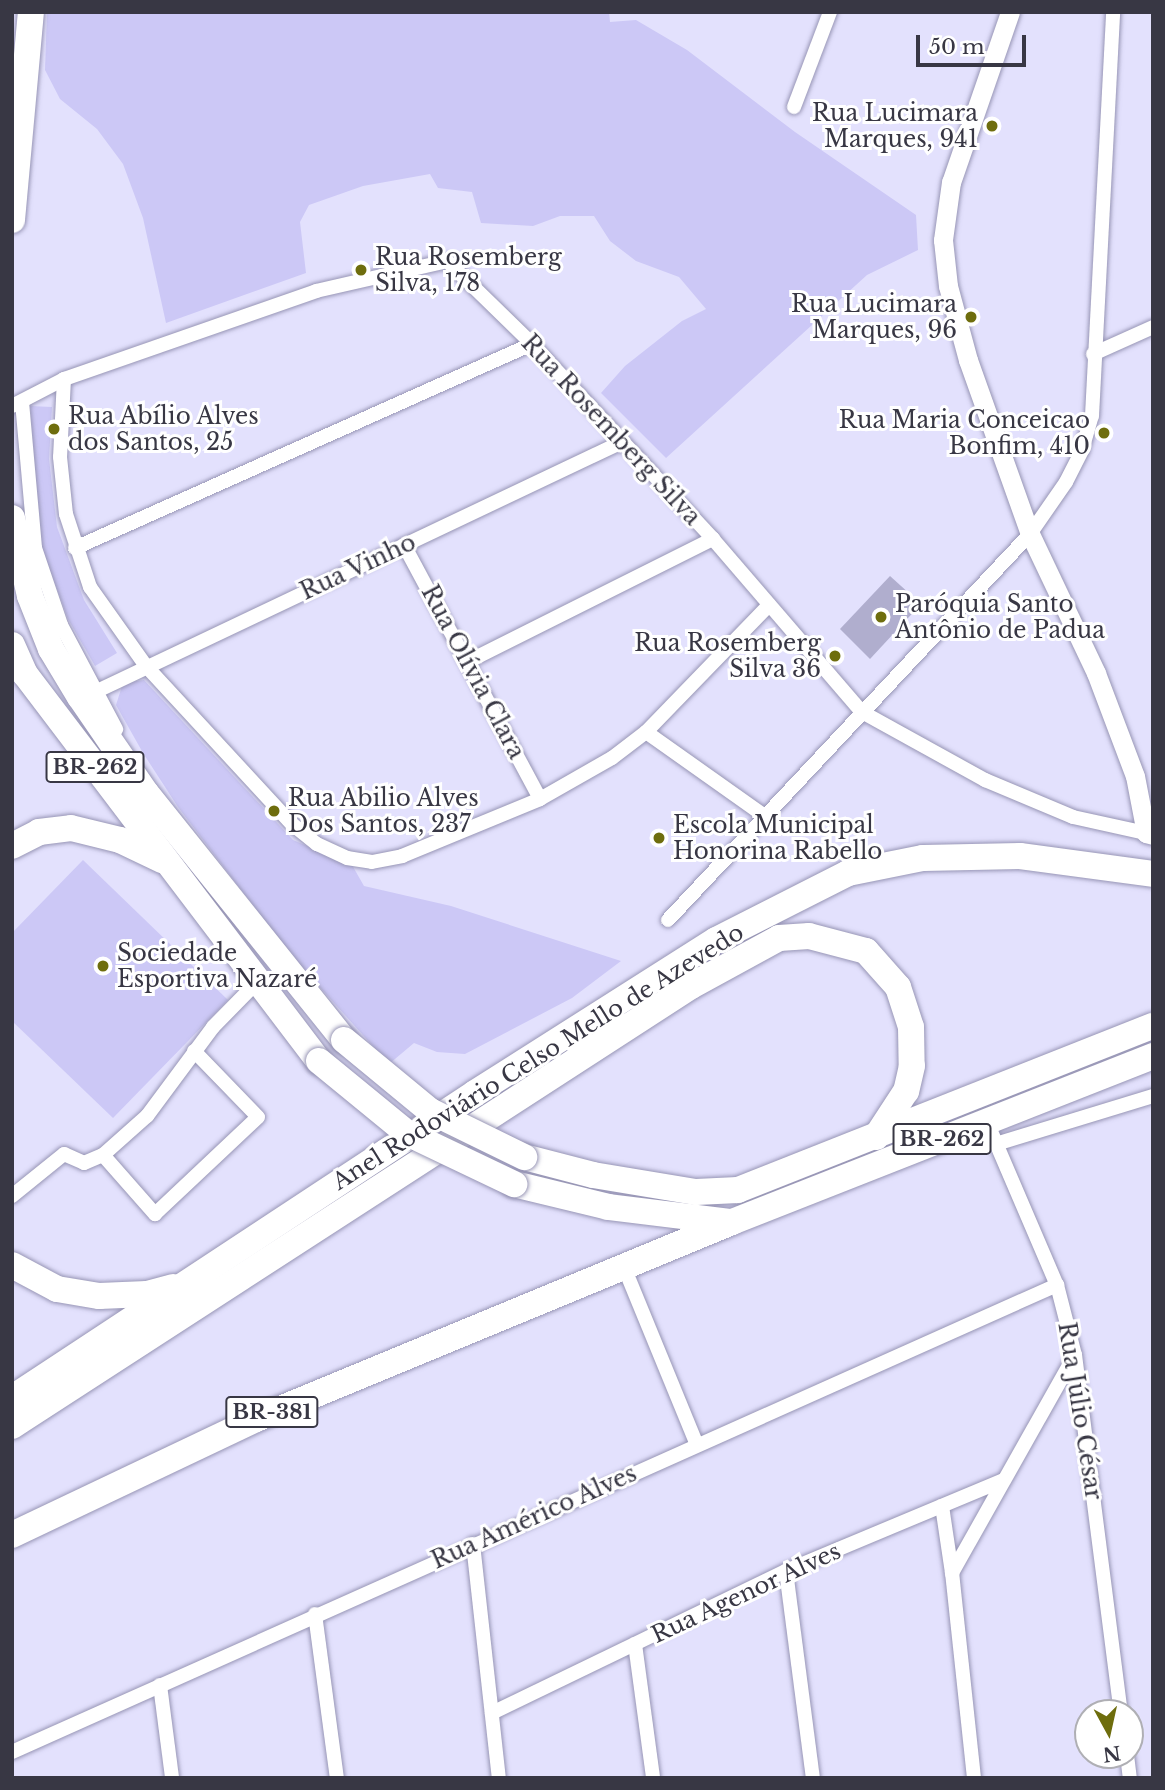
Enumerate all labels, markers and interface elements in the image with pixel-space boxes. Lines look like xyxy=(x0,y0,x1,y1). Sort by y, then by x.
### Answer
scale bar xyxy=(920,21,1030,65)
text: 50 m xyxy=(929,34,984,60)
place label: Rua Lucimara Marques, 941 xyxy=(812,99,978,153)
marker: Rua Lucimara Marques, 941 xyxy=(984,118,1000,134)
place label: Rua Rosemberg Silva, 178 xyxy=(375,243,562,297)
marker: Rua Rosemberg Silva, 178 xyxy=(353,262,369,278)
place label: Rua Lucimara Marques, 96 xyxy=(791,290,957,344)
marker: Rua Lucimara Marques, 96 xyxy=(963,309,979,325)
street label: Rua Rosemberg Silva xyxy=(516,329,706,531)
place label: Rua Abílio Alves dos Santos, 25 xyxy=(68,402,261,456)
place label: Rua Maria Conceicao Bonfim, 410 xyxy=(838,406,1090,460)
marker: Rua Abílio Alves dos Santos, 25 xyxy=(46,421,62,437)
marker: Rua Maria Conceicao Bonfim, 410 xyxy=(1096,425,1112,441)
street label: Rua Vinho xyxy=(295,528,421,606)
street label: Rua Olívia Clara xyxy=(415,580,531,764)
place label: Paróquia Santo Antônio de Padua xyxy=(895,590,1105,644)
marker: Paróquia Santo Antônio de Padua xyxy=(873,609,889,625)
place label: Rua Rosemberg Silva 36 xyxy=(634,629,821,683)
marker: Rua Rosemberg Silva 36 xyxy=(827,648,843,664)
road number: BR-262 xyxy=(44,750,146,784)
place label: Rua Abilio Alves Dos Santos, 237 xyxy=(288,784,481,838)
marker: Rua Abilio Alves Dos Santos, 237 xyxy=(266,803,282,819)
place label: Escola Municipal Honorina Rabello xyxy=(673,811,883,865)
marker: Escola Municipal Honorina Rabello xyxy=(651,830,667,846)
street label: Anel Rodoviário Celso Mello de Azevedo xyxy=(327,918,749,1196)
place label: Sociedade Esportiva Nazaré xyxy=(117,939,317,993)
marker: Sociedade Esportiva Nazaré xyxy=(95,958,111,974)
road number: BR-262 xyxy=(891,1122,993,1156)
street label: Rua Júlio César xyxy=(1052,1320,1108,1502)
road number: BR-381 xyxy=(225,1394,319,1430)
street label: Rua Américo Alves xyxy=(426,1459,642,1575)
street label: Rua Agenor Alves xyxy=(646,1537,846,1649)
north arrow xyxy=(1074,1699,1144,1769)
text: N xyxy=(1101,1741,1122,1766)

